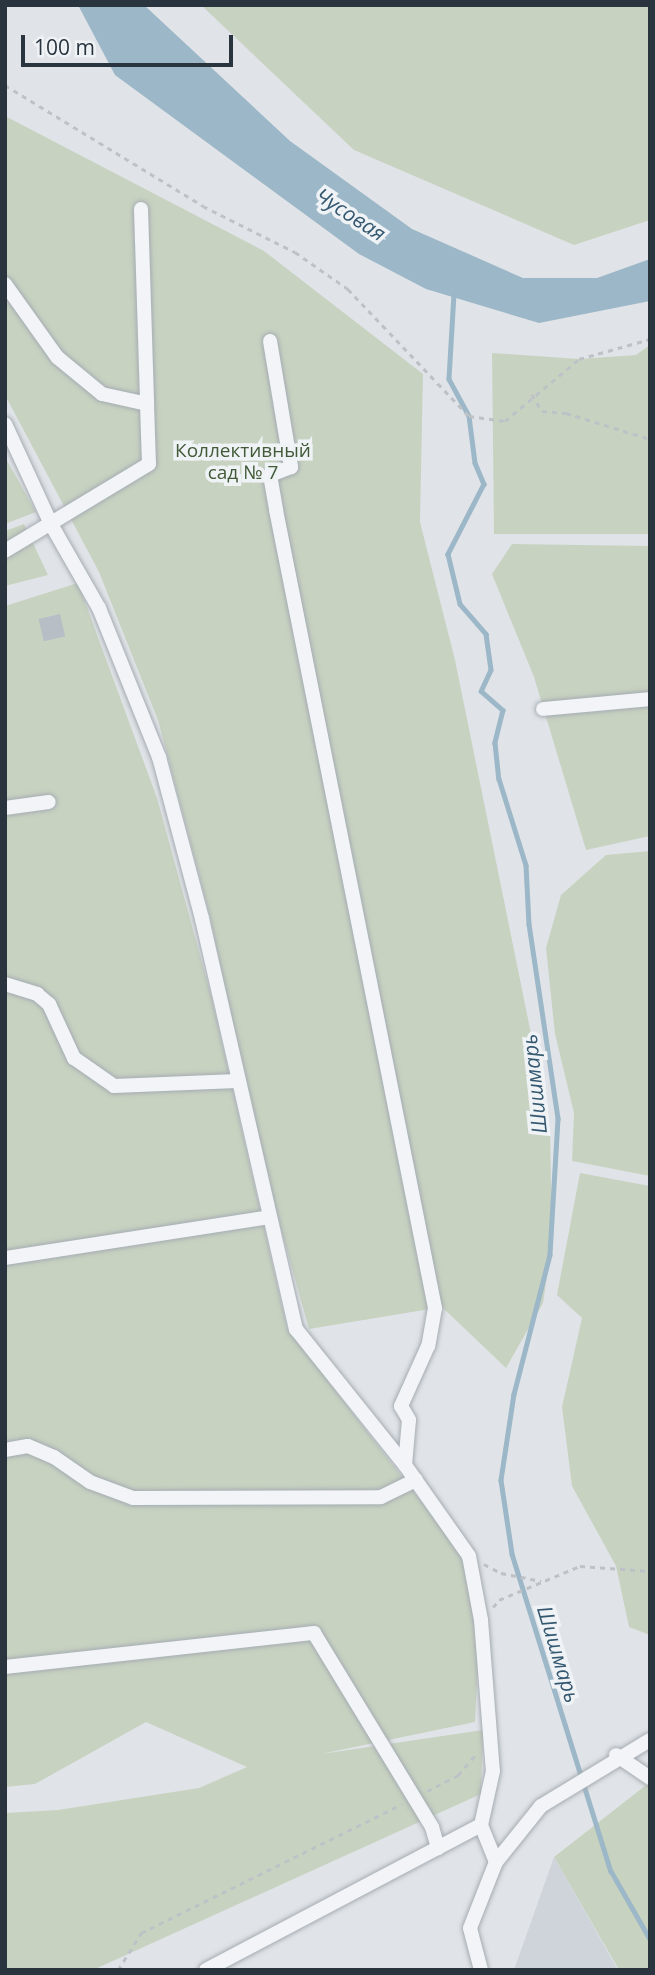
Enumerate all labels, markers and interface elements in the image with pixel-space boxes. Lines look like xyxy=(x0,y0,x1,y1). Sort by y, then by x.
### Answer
scale bar xyxy=(24,21,236,65)
text: 100 m xyxy=(34,33,95,61)
water label: Чусовая xyxy=(311,182,391,246)
park label: Коллективный сад № 7 xyxy=(175,440,311,484)
water label: Шишмарь xyxy=(516,1033,552,1135)
water label: Шишмарь xyxy=(532,1603,586,1705)

